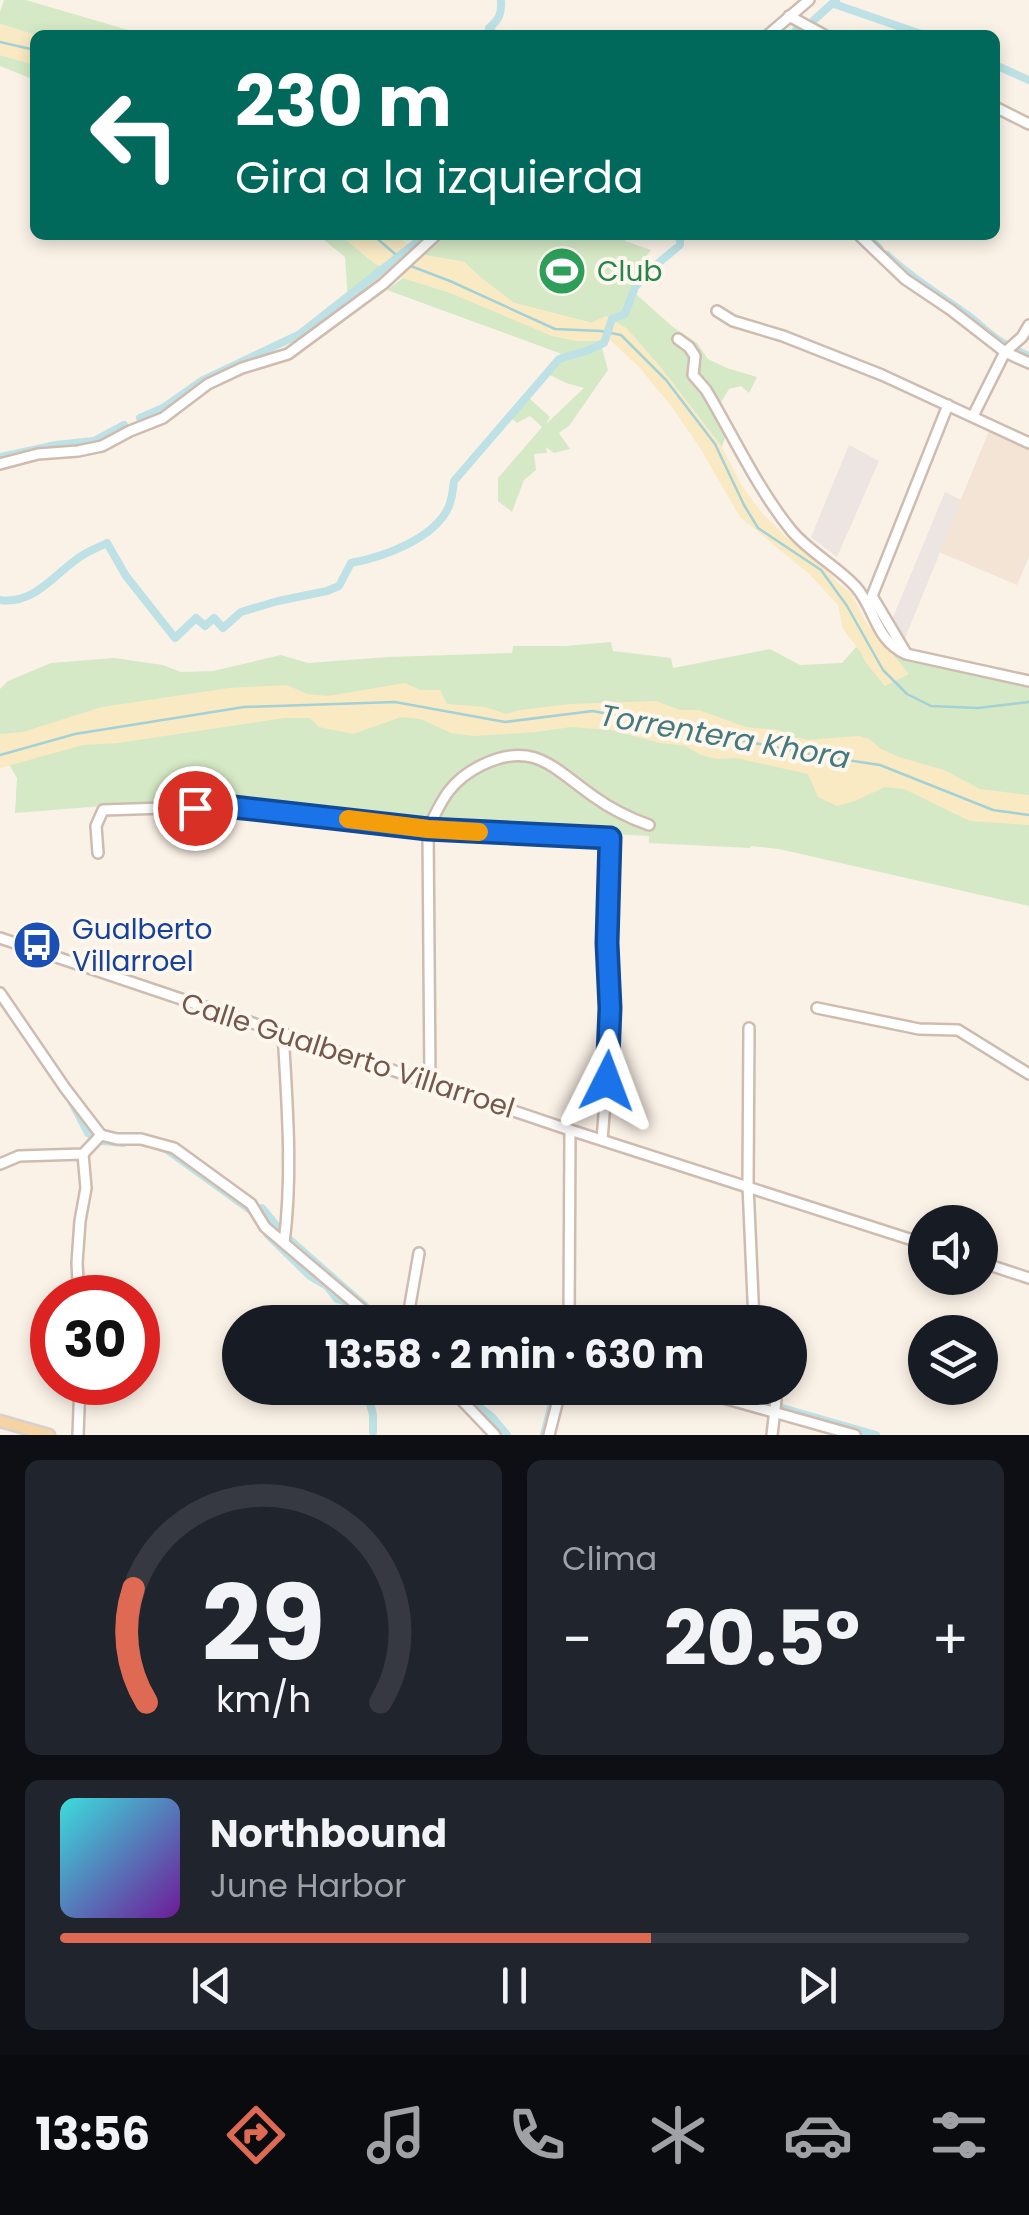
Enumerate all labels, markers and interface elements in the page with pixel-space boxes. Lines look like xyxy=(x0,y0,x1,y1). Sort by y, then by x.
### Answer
text: 230 m xyxy=(235,52,452,151)
icon: left xyxy=(70,70,200,200)
text: Gira a la izquierda xyxy=(235,146,644,209)
sports icon: Club xyxy=(536,245,588,297)
place label: Club xyxy=(597,252,662,291)
water label: Torrentera Khora xyxy=(597,693,854,780)
pin xyxy=(153,766,238,851)
icon: arrive xyxy=(168,781,223,836)
place label: Gualberto Villarroel xyxy=(72,910,212,981)
bus stop icon: Gualberto Villarroel xyxy=(11,919,63,971)
street label: Calle Gualberto Villarroel xyxy=(176,983,520,1128)
position arrow xyxy=(555,1029,659,1133)
map controls xyxy=(908,1205,998,1405)
button: sound xyxy=(908,1205,998,1295)
speed limit sign: 30 xyxy=(30,1275,160,1405)
button: layers xyxy=(908,1315,998,1405)
text: 13:58 · 2 min · 630 m xyxy=(325,1328,704,1381)
text: Clima xyxy=(562,1536,657,1581)
text: 29 xyxy=(202,1551,325,1696)
text: 20.5° xyxy=(664,1586,860,1691)
text: − xyxy=(562,1601,592,1678)
text: + xyxy=(931,1601,969,1678)
text: km/h xyxy=(216,1674,311,1725)
text: Northbound xyxy=(210,1807,447,1860)
text: June Harbor xyxy=(210,1863,406,1908)
icon: previous xyxy=(184,1958,239,2013)
icon: pause xyxy=(487,1958,542,2013)
icon: next xyxy=(790,1958,845,2013)
icon: directions xyxy=(221,2100,291,2170)
icon: music xyxy=(361,2100,431,2170)
icon: phone xyxy=(502,2100,572,2170)
icon: climate xyxy=(643,2100,713,2170)
icon: car xyxy=(783,2100,853,2170)
icon: filters xyxy=(924,2100,994,2170)
text: 13:56 xyxy=(35,2103,150,2166)

